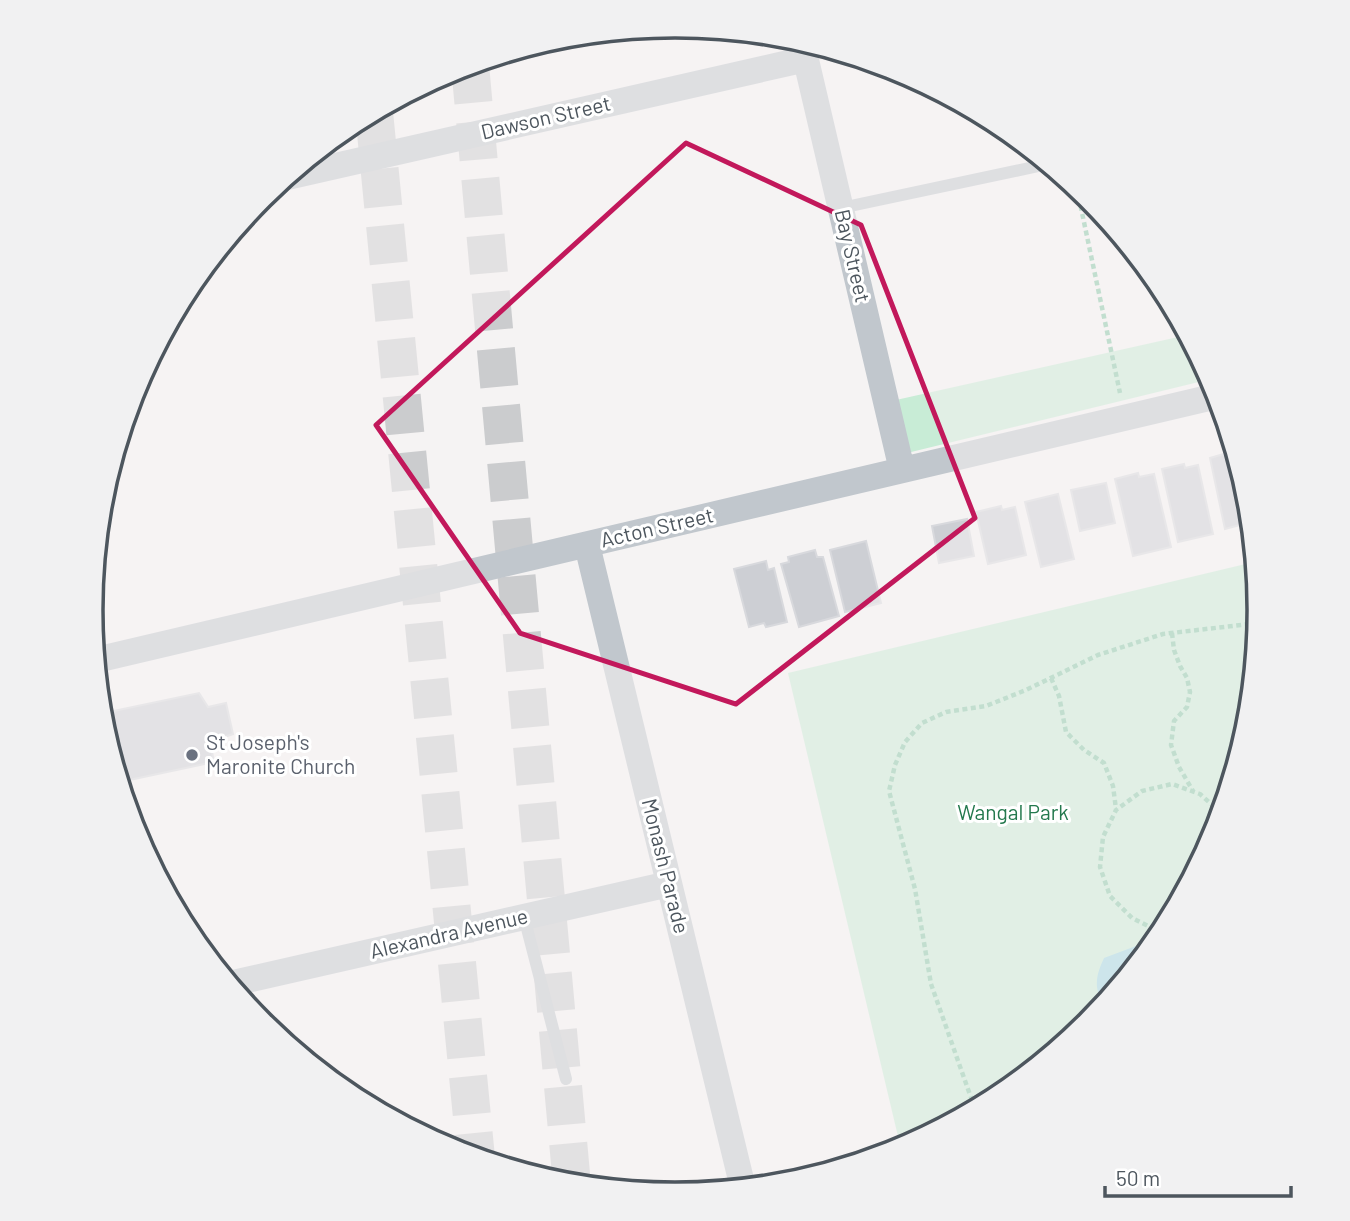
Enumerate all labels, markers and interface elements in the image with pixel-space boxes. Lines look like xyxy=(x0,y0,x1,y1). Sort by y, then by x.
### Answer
street label: Dawson Street xyxy=(478,89,613,144)
street label: Bay Street xyxy=(831,207,876,305)
street label: Acton Street xyxy=(598,501,716,552)
place label: St Joseph's Maronite Church xyxy=(206,729,355,778)
marker: St Joseph's Maronite Church xyxy=(184,747,200,763)
street label: Monash Parade xyxy=(638,796,695,936)
park label: Wangal Park xyxy=(957,799,1069,824)
street label: Alexandra Avenue xyxy=(367,902,530,963)
scale bar xyxy=(1105,1154,1290,1198)
text: 50 m xyxy=(1116,1165,1160,1190)

